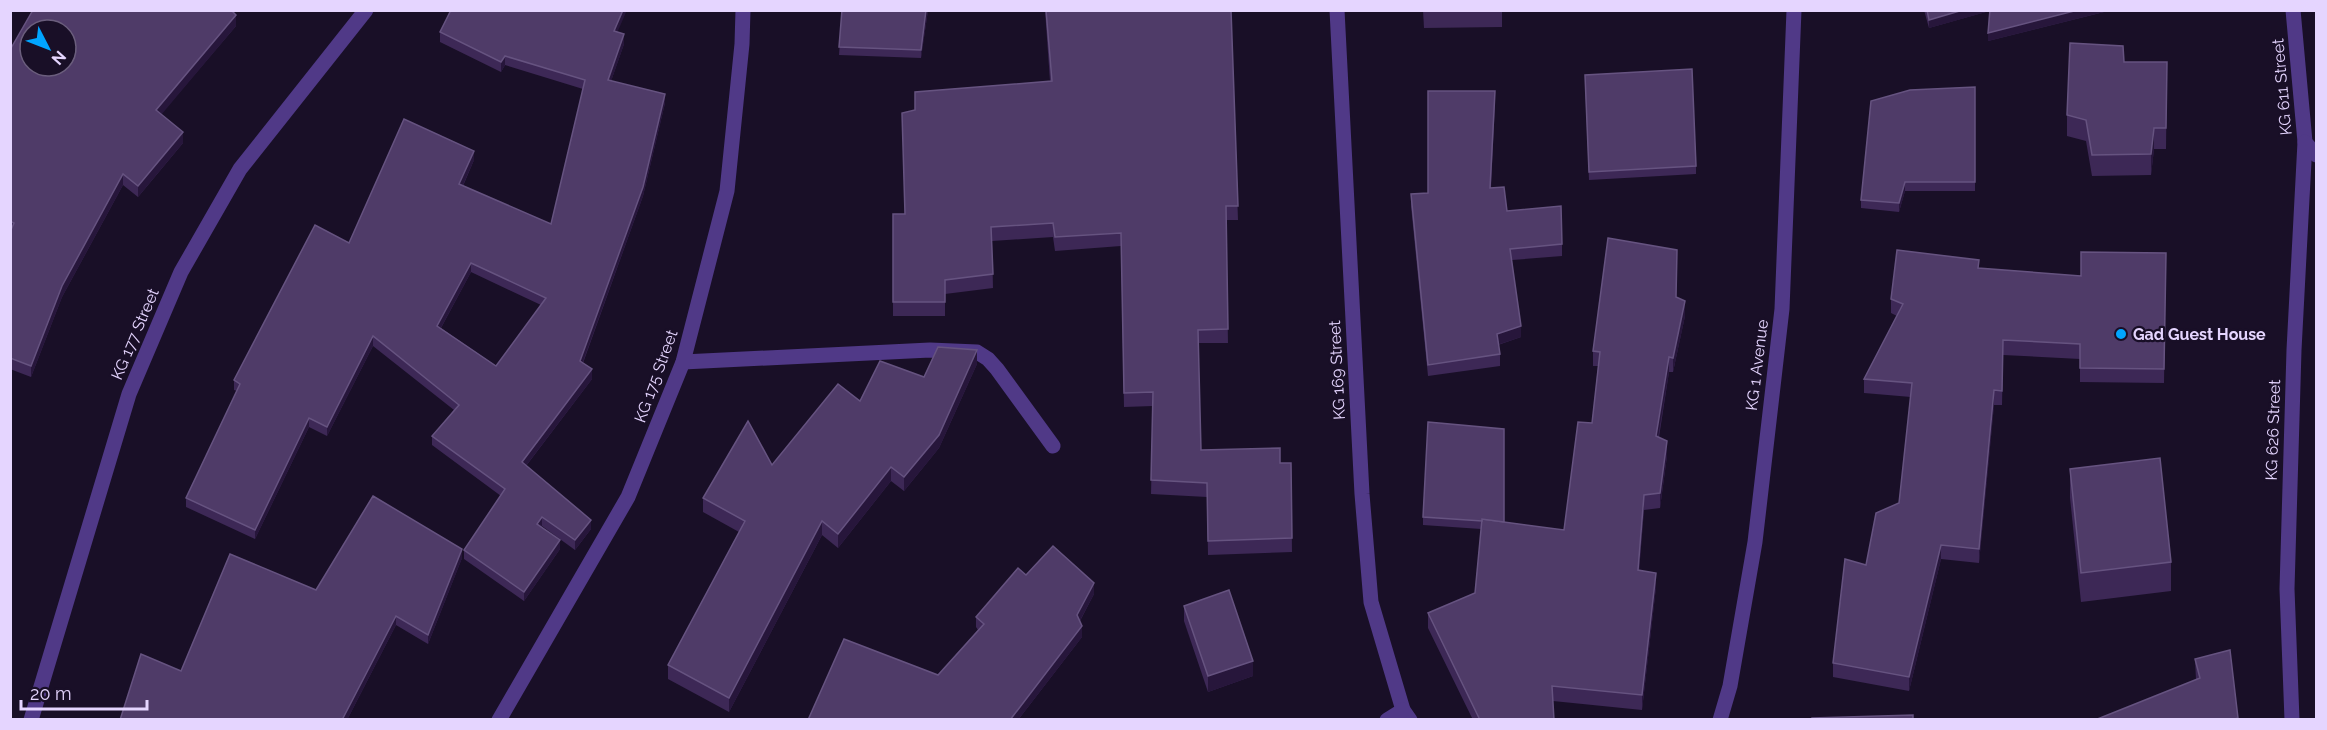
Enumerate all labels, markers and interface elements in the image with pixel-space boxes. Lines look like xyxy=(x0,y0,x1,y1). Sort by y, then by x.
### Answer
north arrow xyxy=(18,18,78,78)
street label: KG 611 Street xyxy=(2268,37,2296,136)
text: N xyxy=(48,47,70,69)
street label: KG 177 Street xyxy=(107,285,163,383)
street label: KG 1 Avenue xyxy=(1742,318,1772,412)
street label: KG 169 Street xyxy=(1325,319,1349,420)
place label: Gad Guest House xyxy=(2133,325,2266,344)
street label: KG 175 Street xyxy=(630,326,682,425)
marker: Gad Guest House xyxy=(2114,327,2128,341)
street label: KG 626 Street xyxy=(2262,378,2284,481)
scale bar xyxy=(21,673,147,711)
text: 20 m xyxy=(30,683,72,704)

